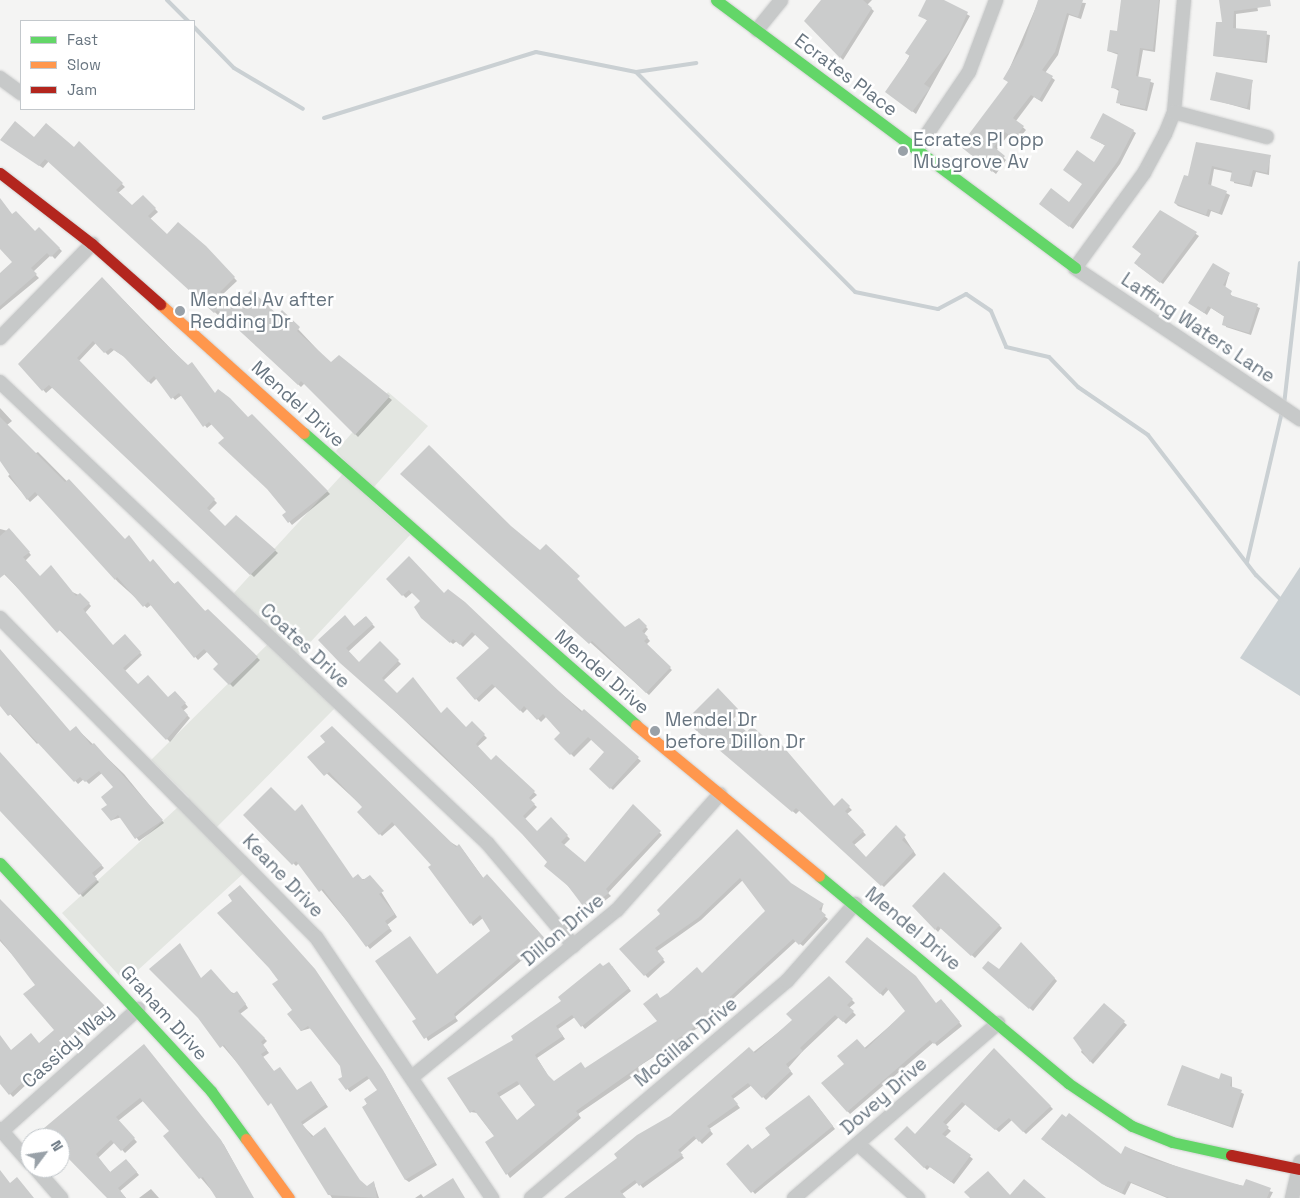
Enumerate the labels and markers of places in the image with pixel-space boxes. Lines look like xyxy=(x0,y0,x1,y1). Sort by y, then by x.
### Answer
place label: Ecrates Pl opp Musgrove Av xyxy=(913,129,1044,173)
marker: Ecrates Pl opp Musgrove Av xyxy=(897,145,909,157)
place label: Mendel Av after Redding Dr xyxy=(190,289,334,333)
marker: Mendel Av after Redding Dr xyxy=(174,305,186,317)
place label: Mendel Dr before Dillon Dr xyxy=(665,709,805,753)
marker: Mendel Dr before Dillon Dr xyxy=(649,725,661,737)

